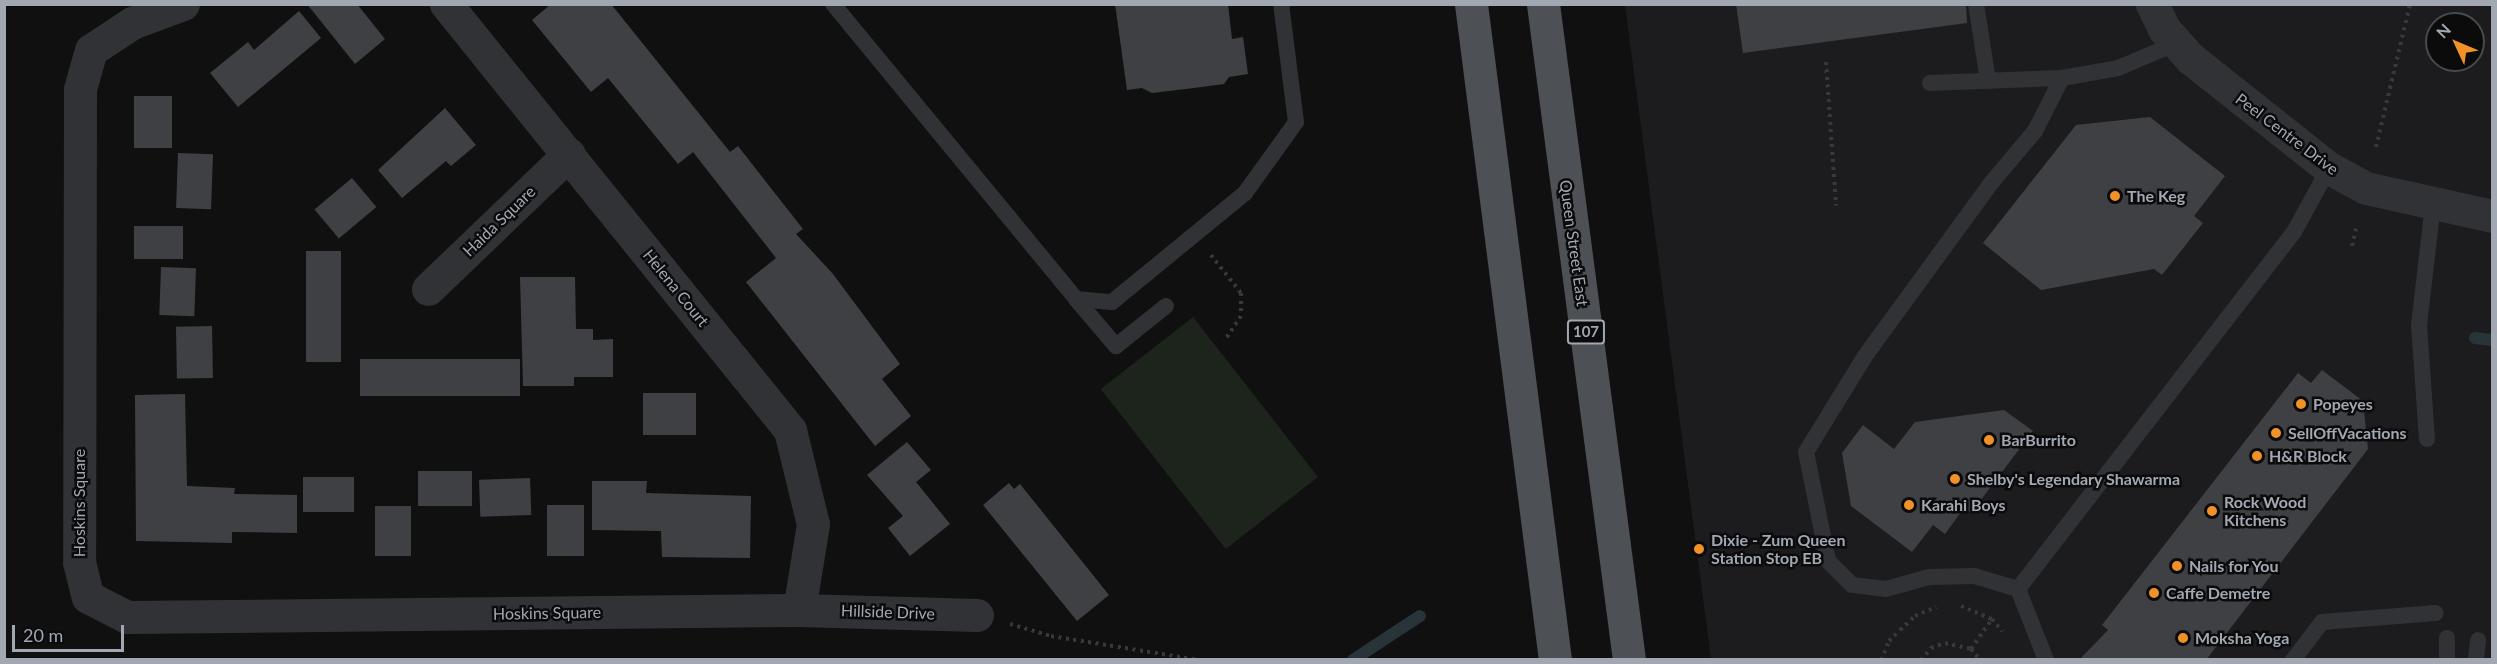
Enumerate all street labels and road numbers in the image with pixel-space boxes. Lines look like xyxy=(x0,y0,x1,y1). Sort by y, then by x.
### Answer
street label: Peel Centre Drive xyxy=(2232,89,2342,179)
street label: Queen Street East xyxy=(1556,179,1592,307)
street label: Haida Square xyxy=(459,182,539,260)
street label: Helena Court xyxy=(639,246,713,330)
road number: 107 xyxy=(1566,320,1606,344)
street label: Hoskins Square xyxy=(69,449,89,557)
street label: Hillside Drive xyxy=(841,601,935,623)
street label: Hoskins Square xyxy=(493,602,601,624)

